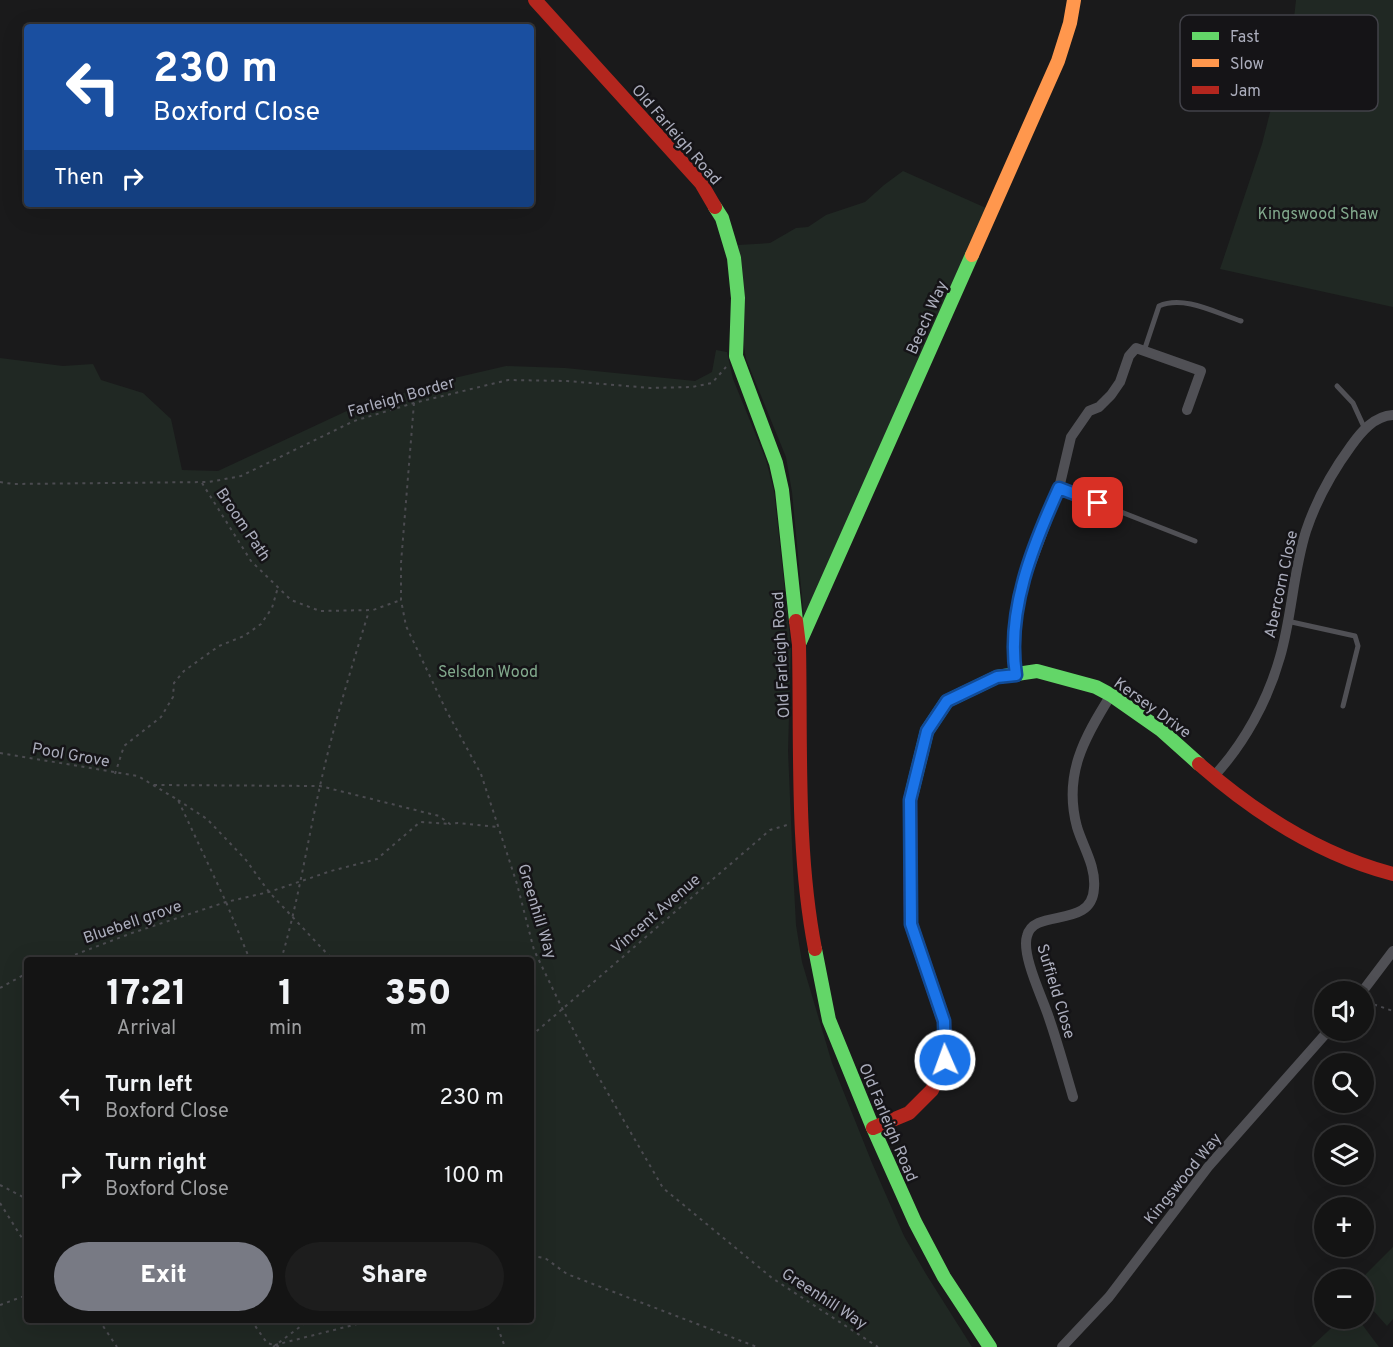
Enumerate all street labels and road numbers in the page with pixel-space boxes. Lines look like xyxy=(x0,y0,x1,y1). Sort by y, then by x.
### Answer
street label: Old Farleigh Road xyxy=(626,81,725,190)
street label: Beech Way xyxy=(903,278,953,358)
street label: Farleigh Border xyxy=(346,373,457,423)
street label: Broom Path xyxy=(210,485,274,566)
street label: Abercorn Close xyxy=(1261,529,1303,640)
street label: Old Farleigh Road xyxy=(769,591,795,719)
street label: Kersey Drive xyxy=(1109,674,1194,743)
street label: Pool Grove xyxy=(30,739,111,773)
street label: Greenhill Way xyxy=(512,862,560,962)
street label: Vincent Avenue xyxy=(607,870,705,959)
street label: Bluebell grove xyxy=(81,897,184,949)
street label: Suffield Close xyxy=(1031,942,1079,1041)
street label: Old Farleigh Road xyxy=(853,1061,921,1185)
street label: Kingswood Way xyxy=(1140,1129,1227,1229)
street label: Greenhill Way xyxy=(777,1265,871,1335)

